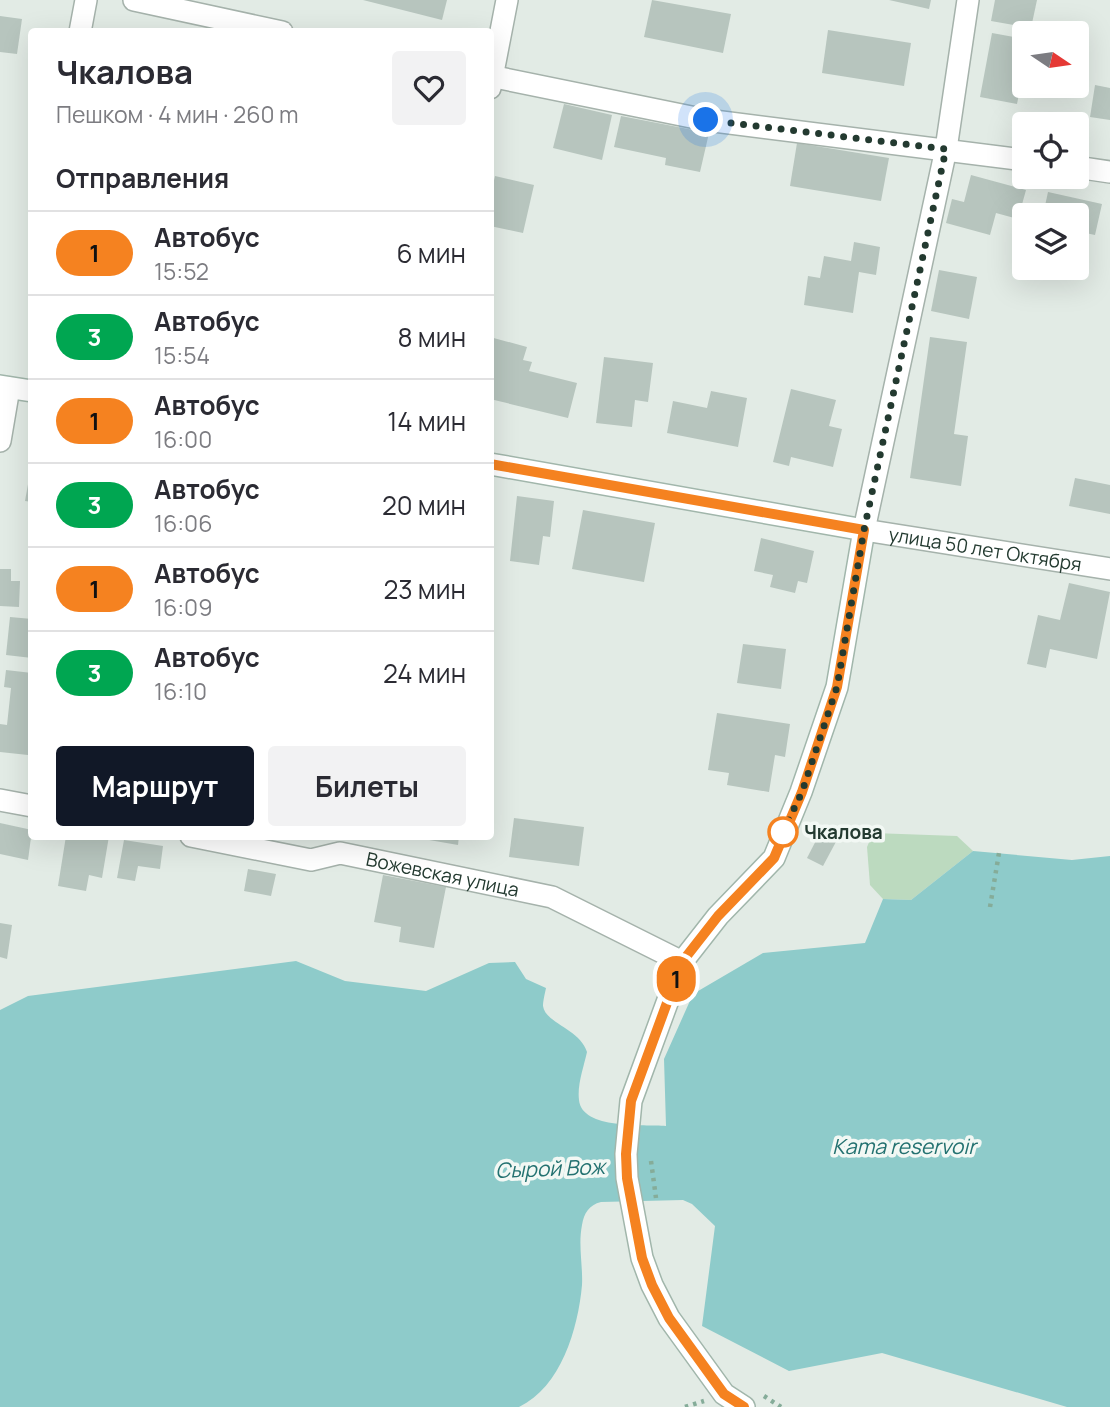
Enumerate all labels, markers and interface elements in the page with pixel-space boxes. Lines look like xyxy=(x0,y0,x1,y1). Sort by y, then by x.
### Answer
north arrow xyxy=(1012,21,1088,98)
map controls xyxy=(1012,21,1089,280)
text: Чкалова xyxy=(56,49,193,94)
button: heart xyxy=(392,51,466,125)
text: Пешком · 4 мин · 260 m xyxy=(56,98,299,130)
your location xyxy=(688,102,723,137)
button: locate xyxy=(1012,112,1089,189)
text: Отправления xyxy=(56,160,229,196)
button: layers xyxy=(1012,203,1089,280)
text: Автобус xyxy=(154,219,260,255)
text: 6 мин xyxy=(397,235,466,271)
text: 1 xyxy=(89,236,100,269)
text: 15:52 xyxy=(154,255,209,287)
text: Автобус xyxy=(154,303,260,339)
text: 8 мин xyxy=(398,319,466,355)
text: 3 xyxy=(88,320,101,353)
text: 15:54 xyxy=(154,339,210,371)
text: Автобус xyxy=(154,387,260,423)
text: 14 мин xyxy=(387,403,466,439)
text: 1 xyxy=(89,404,100,437)
text: 16:00 xyxy=(154,423,212,455)
text: Автобус xyxy=(154,471,260,507)
text: 20 мин xyxy=(382,487,466,523)
text: 3 xyxy=(88,488,101,521)
text: 16:06 xyxy=(154,507,212,539)
street label: улица 50 лет Октября xyxy=(887,521,1083,577)
text: Автобус xyxy=(154,555,260,591)
text: 23 мин xyxy=(383,571,466,607)
text: 1 xyxy=(89,572,100,605)
text: 16:09 xyxy=(154,591,212,623)
text: Автобус xyxy=(154,639,260,675)
text: 24 мин xyxy=(383,655,466,691)
text: 3 xyxy=(88,656,101,689)
text: 16:10 xyxy=(154,675,207,707)
button: Маршрут xyxy=(56,746,254,826)
button: Билеты xyxy=(268,746,466,826)
marker: Чкалова xyxy=(768,817,798,847)
place label: Чкалова xyxy=(804,819,883,845)
street label: Вожевская улица xyxy=(364,846,521,903)
line badge: 1 xyxy=(653,956,699,1002)
text: 1 xyxy=(671,962,681,995)
water label: Kama reservoir xyxy=(832,1132,978,1160)
water label: Сырой Вож xyxy=(495,1152,609,1184)

